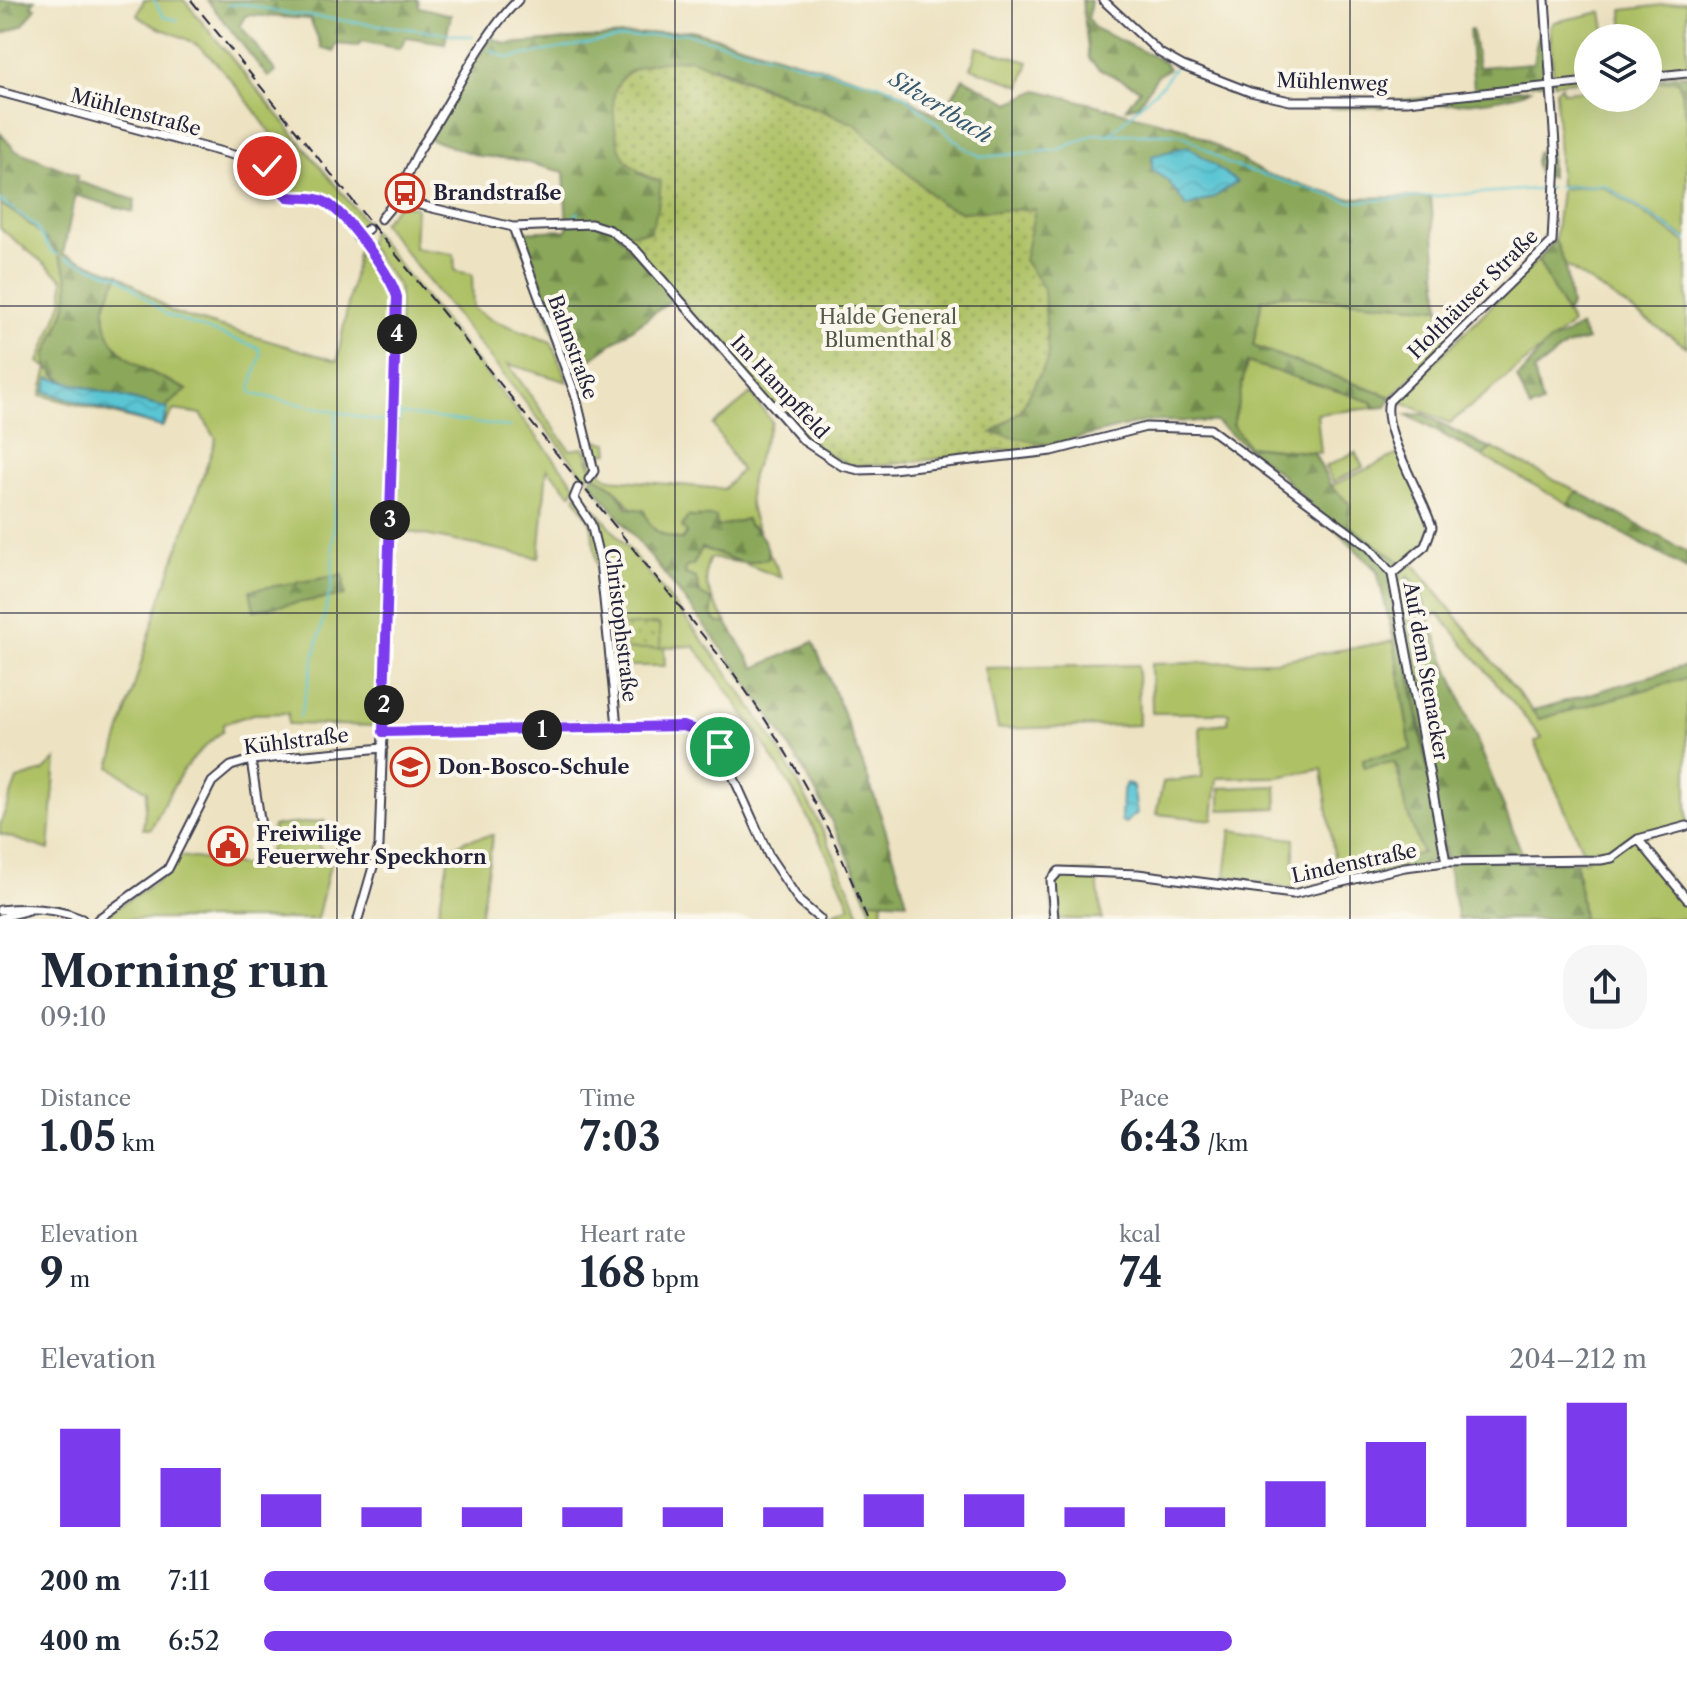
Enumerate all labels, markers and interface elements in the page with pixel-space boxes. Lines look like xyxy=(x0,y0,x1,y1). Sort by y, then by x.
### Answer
map controls xyxy=(1574,24,1662,112)
button: layers xyxy=(1574,24,1662,112)
water label: Silvertbach xyxy=(883,64,997,150)
street label: Mühlenweg xyxy=(1276,68,1388,96)
street label: Mühlenstraße xyxy=(68,83,204,141)
pin xyxy=(233,132,301,200)
icon: check xyxy=(245,144,289,188)
bus stop icon: Brandstraße xyxy=(384,172,426,214)
place label: Brandstraße xyxy=(433,181,561,205)
street label: Holthäuser Straße xyxy=(1403,224,1543,364)
street label: Bahnstraße xyxy=(543,292,603,402)
park label: Halde General Blumenthal 8 xyxy=(819,305,957,352)
pin: 4 xyxy=(377,314,417,354)
text: 4 xyxy=(390,320,404,347)
street label: Im Hampffeld xyxy=(726,330,834,444)
pin: 3 xyxy=(370,500,410,540)
text: 3 xyxy=(384,506,396,533)
street label: Christophstraße xyxy=(600,547,642,703)
street label: Auf dem Stenacker xyxy=(1398,579,1454,763)
pin: 2 xyxy=(364,685,404,725)
text: 2 xyxy=(378,691,391,718)
pin: 1 xyxy=(522,710,562,750)
pin xyxy=(686,713,754,781)
text: 1 xyxy=(537,716,547,743)
street label: Kühlstraße xyxy=(242,723,350,759)
icon: arrive xyxy=(698,725,742,769)
school or university icon: Don-Bosco-Schule xyxy=(389,746,431,788)
place label: Don-Bosco-Schule xyxy=(438,755,630,779)
place label: Freiwilige Feuerwehr Speckhorn xyxy=(256,822,487,869)
public building icon: Freiwilige Feuerwehr Speckhorn xyxy=(207,825,249,867)
street label: Lindenstraße xyxy=(1289,838,1419,888)
text: Morning run xyxy=(40,944,329,998)
button: share xyxy=(1563,945,1647,1029)
text: 09:10 xyxy=(40,1001,106,1033)
text: Distance xyxy=(40,1085,131,1112)
text: Time xyxy=(580,1085,635,1112)
text: Pace xyxy=(1119,1085,1169,1112)
text: 1.05 xyxy=(40,1112,116,1161)
text: 7:03 xyxy=(580,1112,660,1161)
text: 6:43 xyxy=(1119,1112,1201,1161)
text: km xyxy=(116,1130,155,1157)
text: /km xyxy=(1201,1130,1248,1157)
text: Elevation xyxy=(40,1221,138,1248)
text: Heart rate xyxy=(580,1221,686,1248)
text: kcal xyxy=(1119,1221,1161,1248)
text: 9 xyxy=(40,1248,64,1297)
text: 168 xyxy=(580,1248,646,1297)
text: 74 xyxy=(1119,1248,1163,1297)
text: m xyxy=(64,1266,90,1293)
text: bpm xyxy=(646,1266,699,1293)
text: Elevation xyxy=(40,1343,156,1375)
text: 204–212 m xyxy=(1509,1343,1647,1375)
text: 200 m xyxy=(40,1565,121,1597)
text: 7:11 xyxy=(168,1565,210,1597)
text: 400 m xyxy=(40,1625,121,1657)
text: 6:52 xyxy=(168,1625,220,1657)

